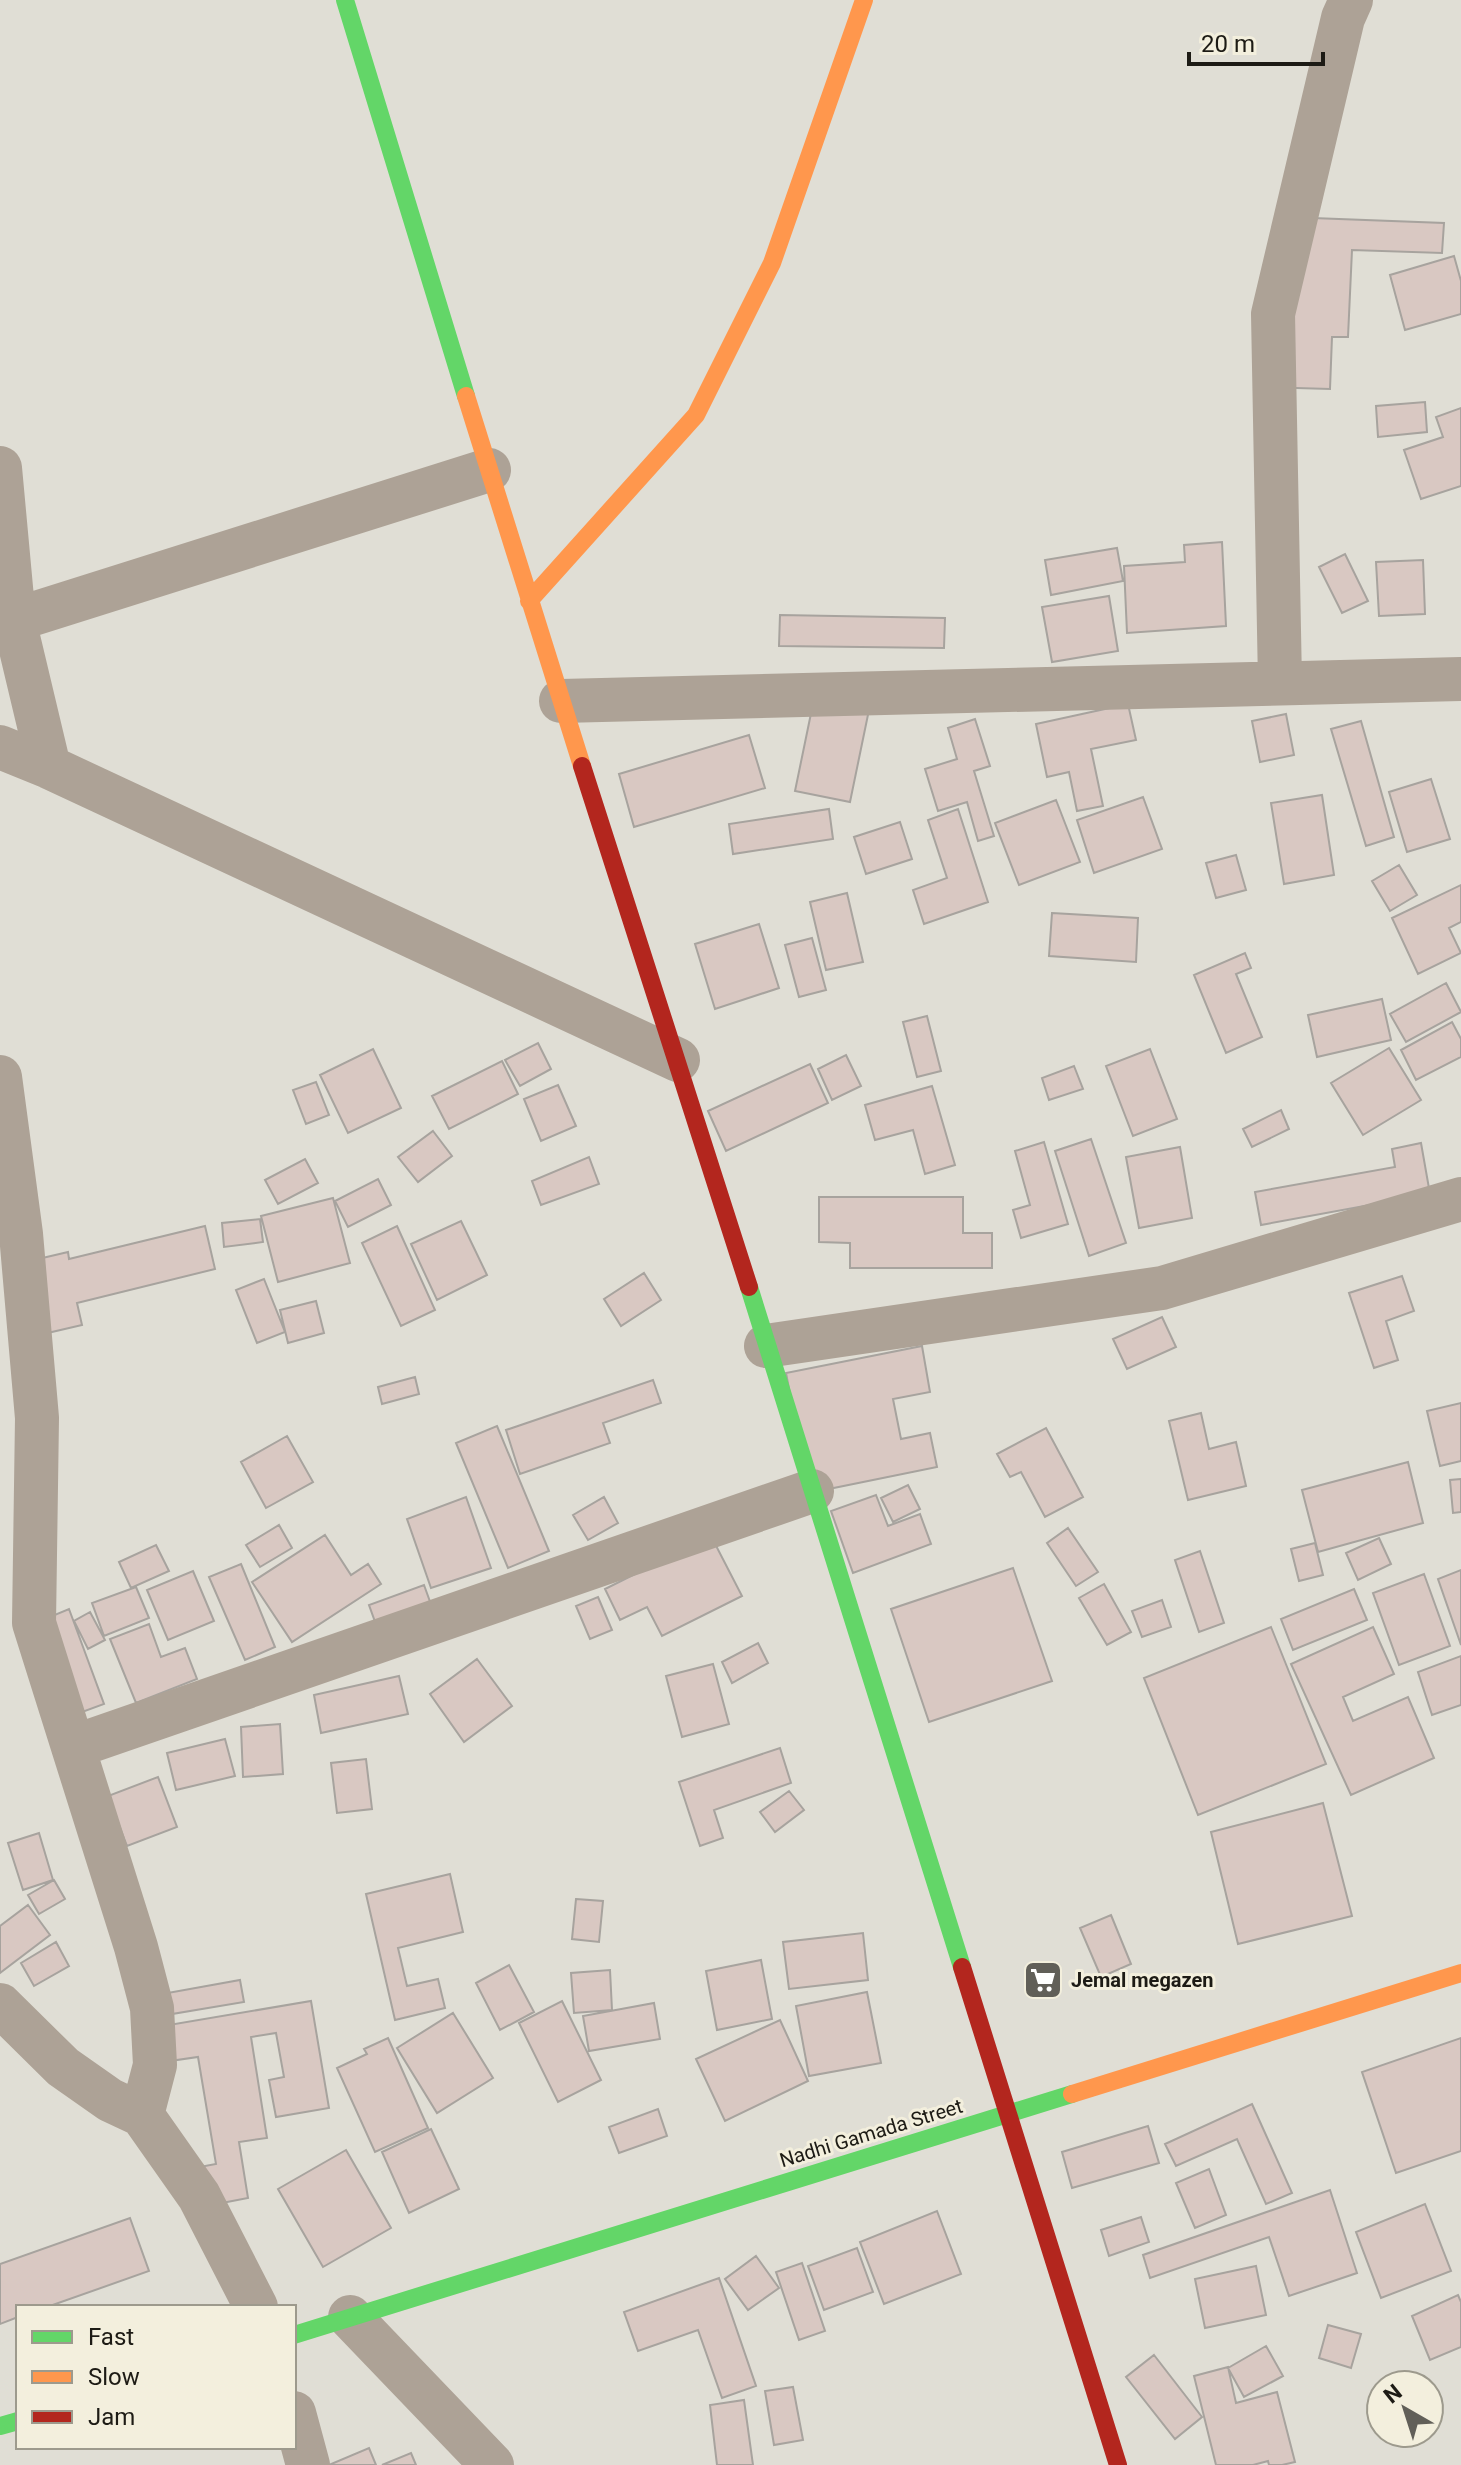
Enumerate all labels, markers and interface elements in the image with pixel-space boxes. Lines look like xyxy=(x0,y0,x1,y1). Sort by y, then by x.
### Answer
scale bar xyxy=(1189,16,1323,66)
text: 20 m xyxy=(1201,30,1255,58)
supermarket icon: Jemal megazen xyxy=(1022,1959,1064,2001)
place label: Jemal megazen xyxy=(1071,1968,1214,1992)
street label: Nadhi Gamada Street xyxy=(777,2094,965,2172)
legend xyxy=(16,2305,296,2449)
text: Fast xyxy=(88,2323,134,2351)
text: Slow xyxy=(88,2363,140,2391)
north arrow xyxy=(1365,2369,1445,2449)
text: N xyxy=(1379,2379,1407,2408)
text: Jam xyxy=(88,2403,135,2431)

